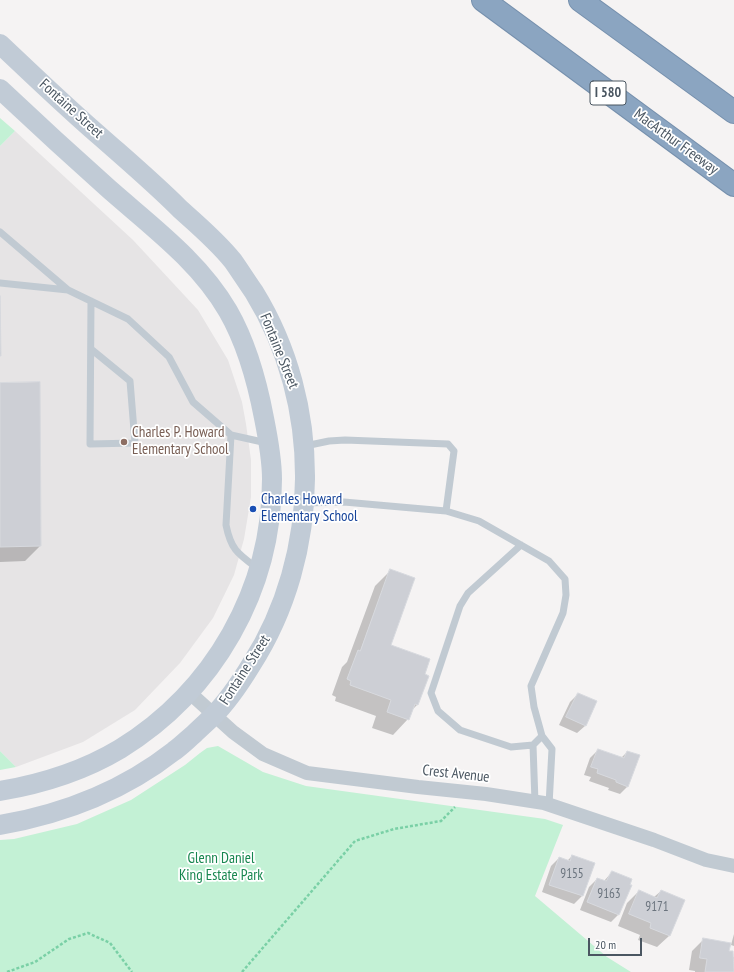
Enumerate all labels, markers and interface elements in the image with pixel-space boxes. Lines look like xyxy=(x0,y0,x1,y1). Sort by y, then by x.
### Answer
street label: Fontaine Street xyxy=(35,76,107,142)
road number: I 580 xyxy=(590,81,626,105)
street label: MacArthur Freeway xyxy=(630,105,722,179)
street label: Fontaine Street xyxy=(256,311,302,391)
place label: Charles P. Howard Elementary School xyxy=(132,424,229,459)
marker: Charles P. Howard Elementary School xyxy=(119,437,129,447)
place label: Charles Howard Elementary School xyxy=(261,491,358,526)
marker: Charles Howard Elementary School xyxy=(248,504,258,514)
street label: Fontaine Street xyxy=(216,632,274,708)
street label: Crest Avenue xyxy=(422,762,490,786)
park label: Glenn Daniel King Estate Park xyxy=(179,850,263,885)
house number: 9155 xyxy=(560,866,584,882)
house number: 9163 xyxy=(597,886,621,902)
house number: 9171 xyxy=(645,899,669,915)
scale bar xyxy=(590,930,644,956)
text: 20 m xyxy=(595,937,616,952)

